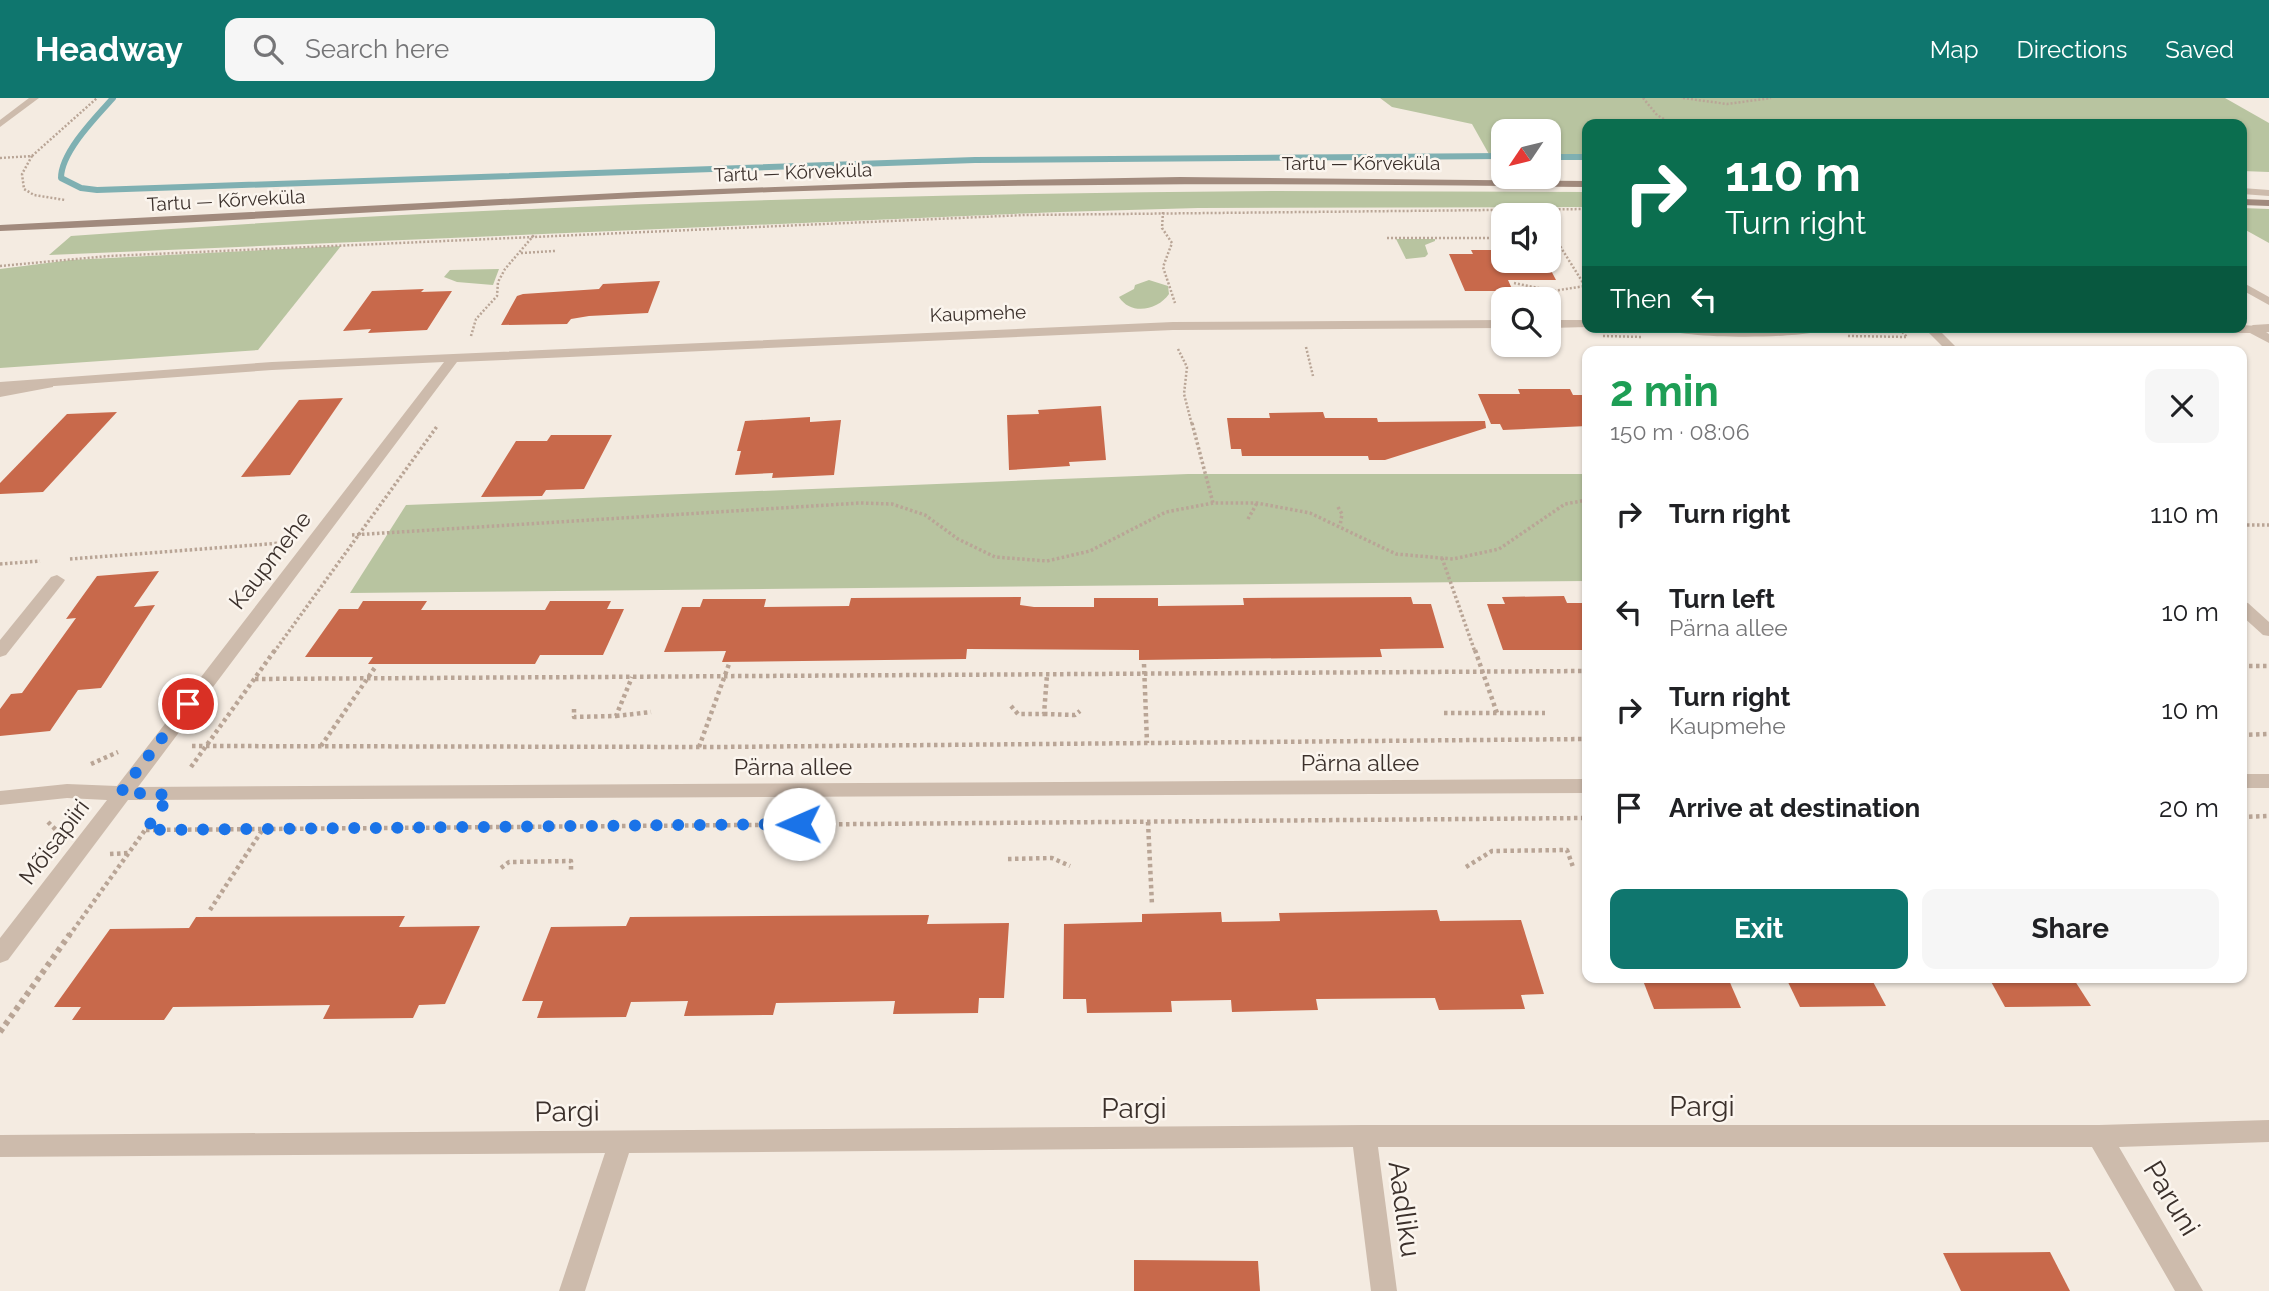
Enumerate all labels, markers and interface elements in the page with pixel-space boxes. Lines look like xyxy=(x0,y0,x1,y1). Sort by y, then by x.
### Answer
search box xyxy=(225,18,715,81)
text: Headway xyxy=(35,30,183,69)
icon: search xyxy=(249,30,287,68)
text: Search here xyxy=(305,34,449,64)
text: Map xyxy=(1930,35,1979,64)
text: Directions xyxy=(2017,35,2127,64)
text: Saved xyxy=(2165,35,2234,64)
north arrow xyxy=(1491,119,1561,189)
map controls xyxy=(1491,119,1561,357)
text: 110 m xyxy=(1725,145,1861,202)
icon: right xyxy=(1610,147,1701,238)
street label: Tartu — Kõrveküla xyxy=(1282,152,1440,174)
street label: Tartu — Kõrveküla xyxy=(713,158,873,186)
street label: Tartu — Kõrveküla xyxy=(146,185,306,215)
button: sound xyxy=(1491,203,1561,273)
text: Turn right xyxy=(1725,204,1866,241)
icon: left xyxy=(1685,280,1723,318)
text: Then xyxy=(1610,284,1671,314)
button: search xyxy=(1491,287,1561,357)
street label: Kaupmehe xyxy=(929,300,1027,326)
text: 2 min xyxy=(1610,367,1719,416)
button: close xyxy=(2145,369,2219,443)
text: 150 m · 08:06 xyxy=(1610,418,1750,445)
icon: right xyxy=(1610,495,1648,533)
text: Turn right xyxy=(1669,499,1790,529)
text: 110 m xyxy=(2150,499,2219,529)
street label: Kaupmehe xyxy=(223,505,316,614)
text: Turn left xyxy=(1669,584,1775,614)
icon: left xyxy=(1610,593,1648,631)
text: 10 m xyxy=(2161,597,2219,627)
text: Pärna allee xyxy=(1669,614,1788,641)
pin xyxy=(158,674,218,734)
text: Turn right xyxy=(1669,682,1790,712)
icon: arrive xyxy=(169,685,207,723)
icon: right xyxy=(1610,691,1648,729)
text: 10 m xyxy=(2161,695,2219,725)
text: Kaupmehe xyxy=(1669,712,1786,739)
street label: Pärna allee xyxy=(1301,749,1419,776)
street label: Pärna allee xyxy=(734,753,852,780)
position arrow xyxy=(762,787,836,861)
icon: arrive xyxy=(1610,789,1648,827)
text: Arrive at destination xyxy=(1669,793,1920,823)
text: 20 m xyxy=(2159,793,2219,823)
street label: Mõisapiiri xyxy=(13,794,94,890)
button: Exit xyxy=(1610,889,1908,969)
button: Share xyxy=(1922,889,2219,969)
street label: Pargi xyxy=(1669,1090,1735,1123)
street label: Pargi xyxy=(1101,1092,1167,1125)
street label: Pargi xyxy=(534,1094,600,1129)
street label: Paruni xyxy=(2136,1155,2207,1242)
street label: Aadliku xyxy=(1381,1159,1428,1259)

